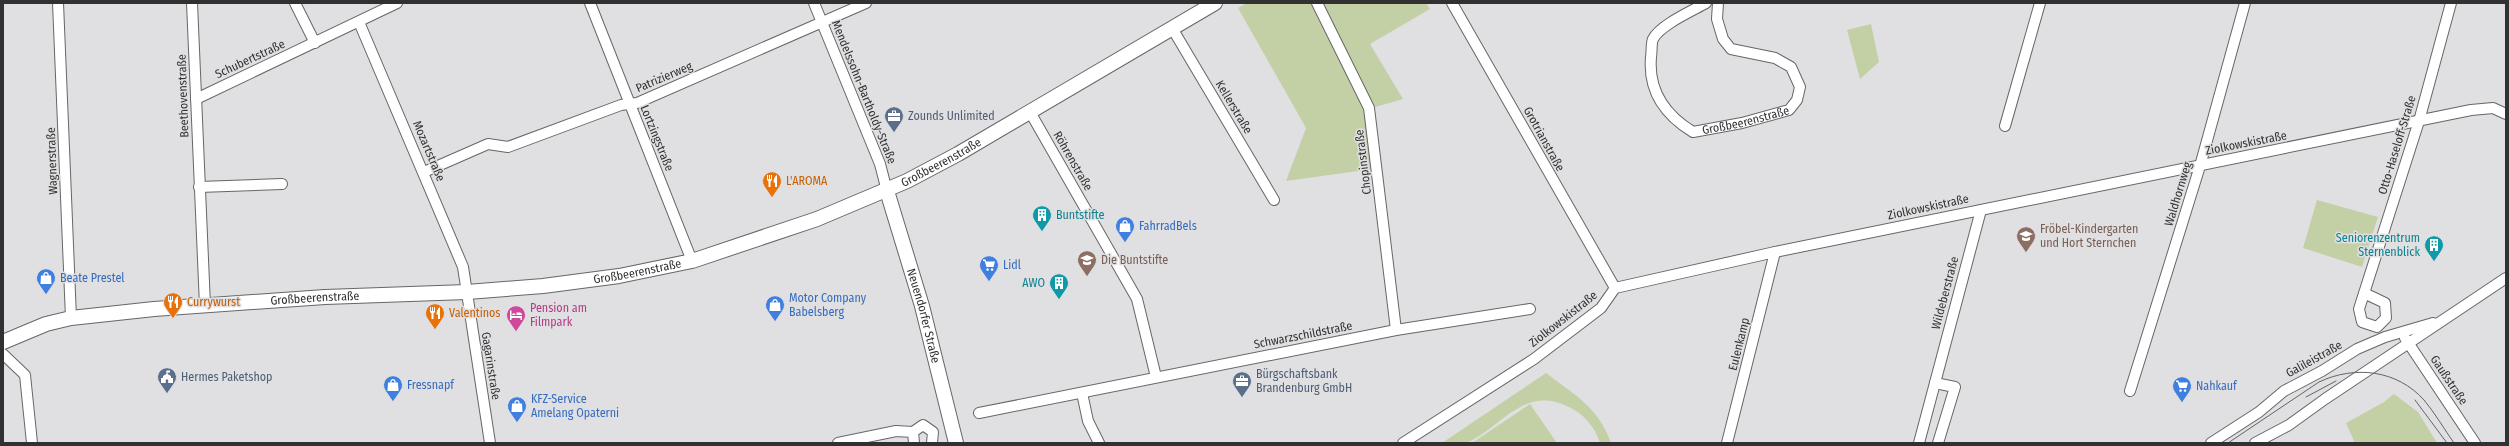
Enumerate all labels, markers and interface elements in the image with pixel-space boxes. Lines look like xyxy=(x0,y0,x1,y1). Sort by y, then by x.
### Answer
street label: Mendelssohn-Bartholdy-Straße xyxy=(829,18,899,166)
street label: Schubertstraße xyxy=(213,37,287,81)
street label: Beethovenstraße xyxy=(175,54,191,138)
street label: Patrizierweg xyxy=(634,59,695,95)
street label: Kellerstraße xyxy=(1213,78,1255,136)
street label: Otto-Haseloff-Straße xyxy=(2375,94,2419,196)
street label: Lortzingstraße xyxy=(637,103,677,173)
street label: Großbeerenstraße xyxy=(1701,103,1791,137)
street label: Grotrianstraße xyxy=(1521,104,1567,174)
office icon: Zounds Unlimited xyxy=(883,105,905,133)
place label: Zounds Unlimited xyxy=(908,109,995,123)
street label: Mozartstraße xyxy=(410,119,448,183)
street label: Wagnerstraße xyxy=(44,127,60,195)
street label: Ziolkowskistraße xyxy=(2204,128,2288,158)
street label: Röhrenstraße xyxy=(1050,129,1096,193)
street label: Chopinstraße xyxy=(1352,129,1374,195)
street label: Großbeerenstraße xyxy=(899,135,984,190)
street label: Waldhornweg xyxy=(2162,160,2195,228)
restaurant icon: L'AROMA xyxy=(761,170,783,198)
place label: L'AROMA xyxy=(786,174,828,188)
street label: Ziolkowskistraße xyxy=(1886,192,1970,222)
building icon: Buntstifte xyxy=(1031,204,1053,232)
place label: Buntstifte xyxy=(1056,208,1105,222)
shop icon: FahrradBels xyxy=(1114,215,1136,243)
place label: FahrradBels xyxy=(1139,219,1197,233)
place label: Fröbel-Kindergarten und Hort Sternchen xyxy=(2040,222,2138,250)
school or university icon: Fröbel-Kindergarten und Hort Sternchen xyxy=(2015,225,2037,253)
place label: Seniorenzentrum Sternenblick xyxy=(2336,231,2420,259)
building icon: Seniorenzentrum Sternenblick xyxy=(2423,234,2445,262)
school or university icon: Die Buntstifte xyxy=(1076,249,1098,277)
place label: Die Buntstifte xyxy=(1101,253,1168,267)
supermarket icon: Lidl xyxy=(978,254,1000,282)
street label: Wildeberstraße xyxy=(1929,255,1961,331)
street label: Großbeerenstraße xyxy=(593,256,682,286)
place label: Lidl xyxy=(1003,258,1021,272)
shop icon: Beate Prestel xyxy=(35,267,57,295)
street label: Neuendorfer Straße xyxy=(904,267,943,364)
place label: Beate Prestel xyxy=(60,271,125,285)
building icon: AWO xyxy=(1048,272,1070,300)
place label: AWO xyxy=(1022,276,1045,290)
street label: Ziolkowskistraße xyxy=(1526,288,1600,350)
street label: Großbeerenstraße xyxy=(270,289,360,308)
restaurant icon: Currywurst xyxy=(162,291,184,319)
place label: Motor Company Babelsberg xyxy=(789,291,867,319)
shop icon: Motor Company Babelsberg xyxy=(764,294,786,322)
place label: Currywurst xyxy=(187,295,240,309)
place label: Pension am Filmpark xyxy=(530,301,587,329)
restaurant icon: Valentinos xyxy=(424,302,446,330)
hotel icon: Pension am Filmpark xyxy=(505,304,527,332)
place label: Valentinos xyxy=(449,306,500,320)
street label: Eulenkamp xyxy=(1726,316,1752,372)
street label: Schwarzschildstraße xyxy=(1253,319,1353,351)
street label: Gagarinstraße xyxy=(479,331,503,401)
street label: Galileistraße xyxy=(2283,338,2345,380)
street label: Gaußstraße xyxy=(2427,353,2471,407)
public building icon: Hermes Paketshop xyxy=(156,366,178,394)
place label: Bürgschaftsbank Brandenburg GmbH xyxy=(1256,367,1352,395)
place label: Hermes Paketshop xyxy=(181,370,273,384)
office icon: Bürgschaftsbank Brandenburg GmbH xyxy=(1231,370,1253,398)
shop icon: Fressnapf xyxy=(382,374,404,402)
supermarket icon: Nahkauf xyxy=(2171,375,2193,403)
place label: Fressnapf xyxy=(407,378,455,392)
place label: Nahkauf xyxy=(2196,379,2238,393)
place label: KFZ-Service Amelang Opaterni xyxy=(531,392,619,420)
shop icon: KFZ-Service Amelang Opaterni xyxy=(506,395,528,423)

